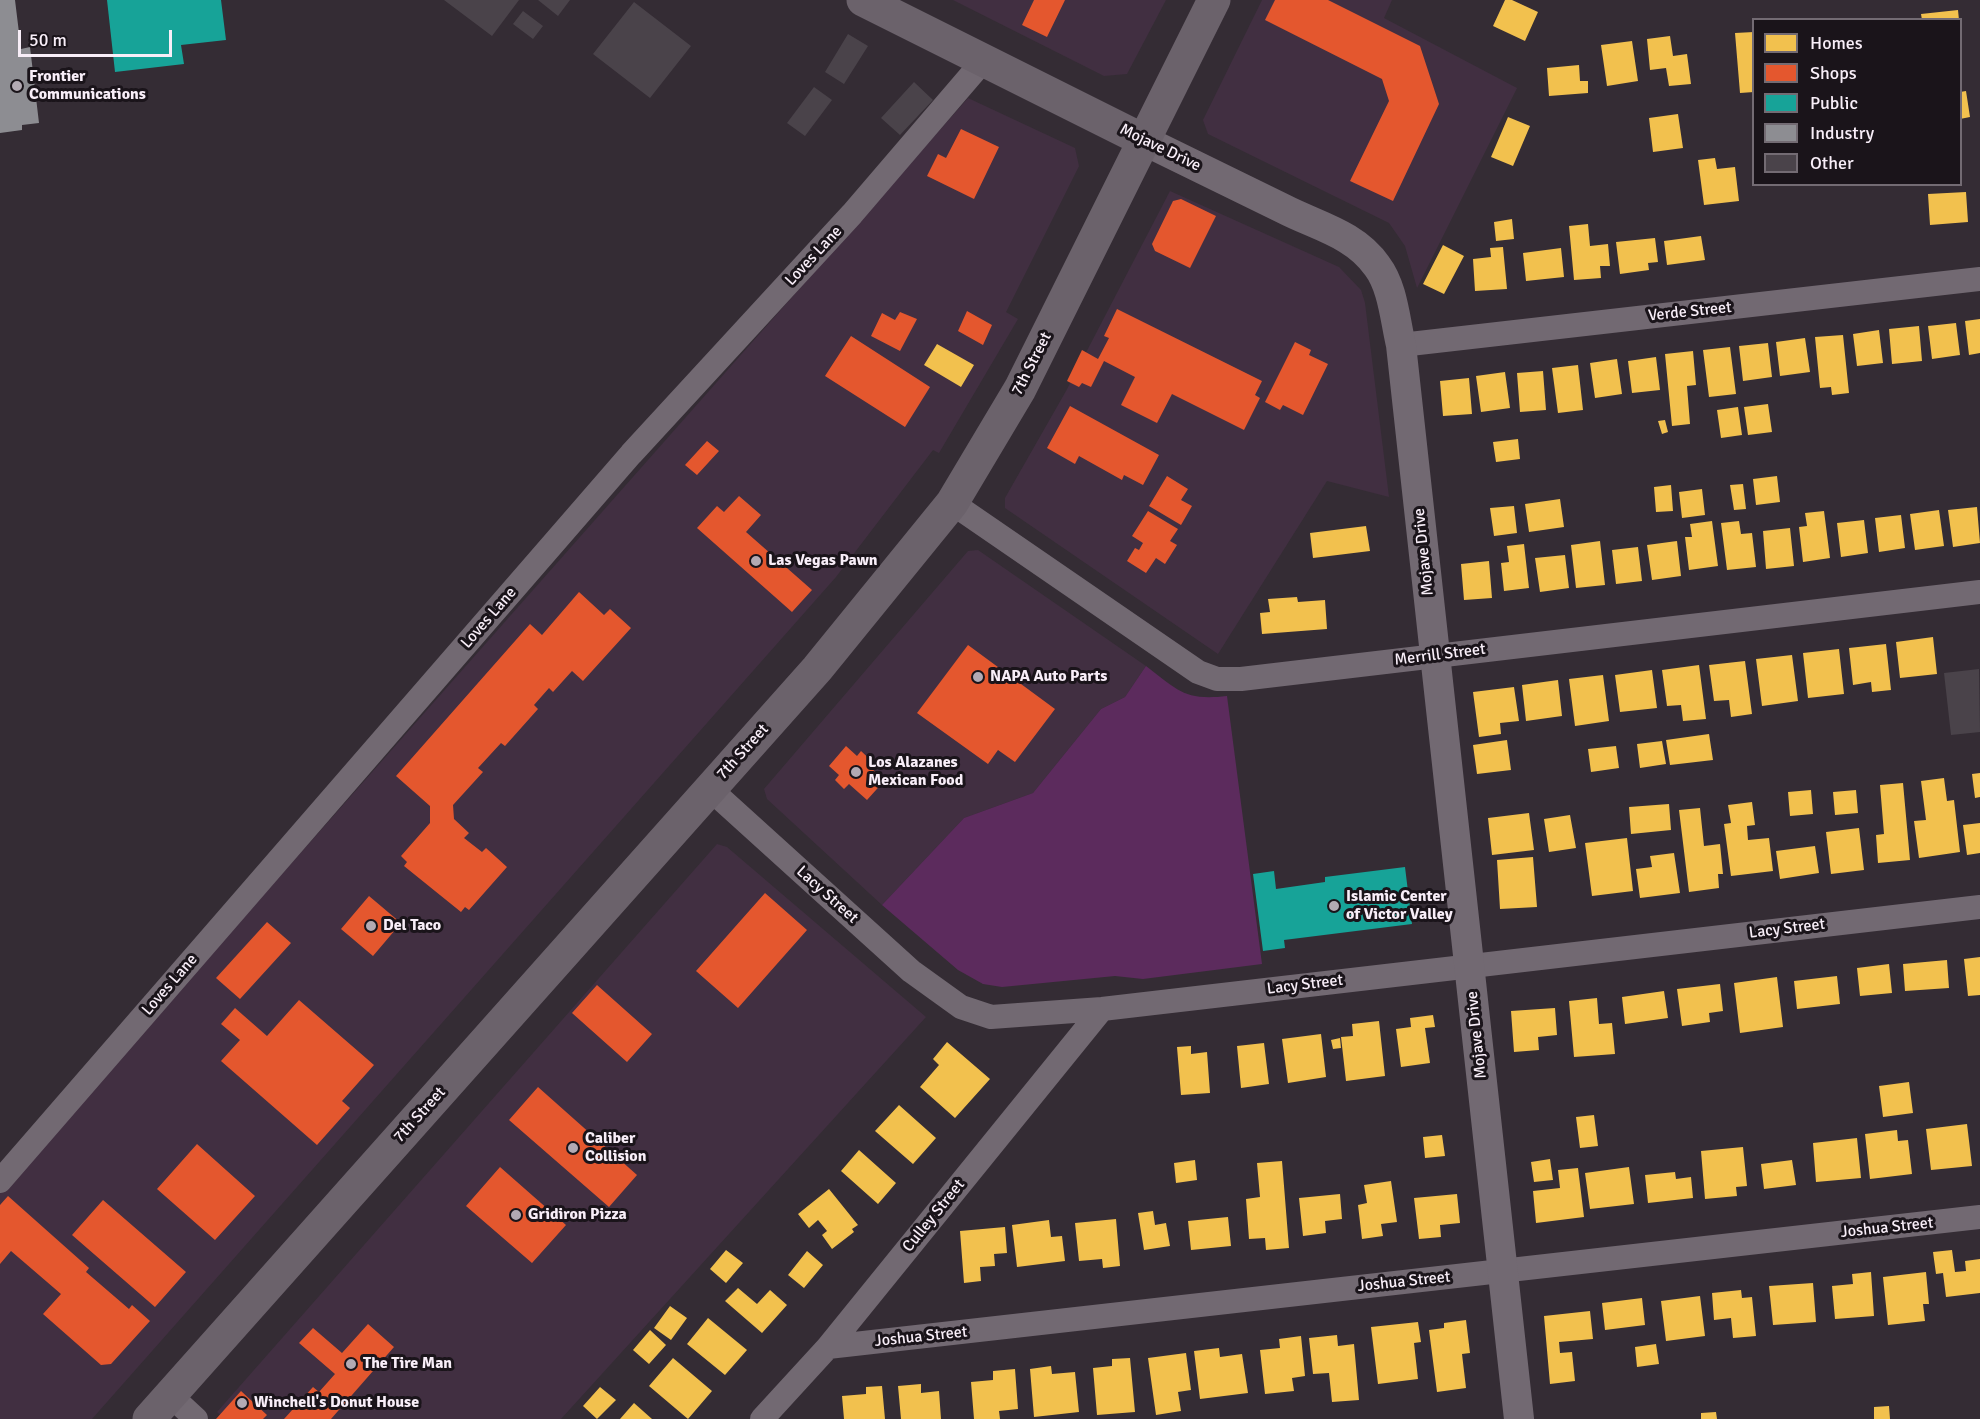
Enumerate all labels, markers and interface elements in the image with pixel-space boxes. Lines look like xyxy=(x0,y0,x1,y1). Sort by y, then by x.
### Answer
scale bar xyxy=(21,18,176,56)
legend xyxy=(1752,18,1962,186)
text: 50 m xyxy=(29,29,67,51)
text: Homes xyxy=(1810,32,1863,54)
text: Shops xyxy=(1810,62,1857,84)
place label: Frontier Communications xyxy=(29,67,146,105)
marker: Frontier Communications xyxy=(10,79,24,93)
text: Public xyxy=(1810,92,1858,114)
street label: Mojave Drive xyxy=(1116,120,1204,176)
text: Industry xyxy=(1810,122,1874,144)
text: Other xyxy=(1810,152,1854,174)
street label: Loves Lane xyxy=(781,222,847,290)
street label: Verde Street xyxy=(1647,298,1733,326)
street label: 7th Street xyxy=(1008,329,1056,399)
street label: Mojave Drive xyxy=(1410,507,1438,597)
place label: Las Vegas Pawn xyxy=(768,551,877,571)
marker: Las Vegas Pawn xyxy=(749,554,763,568)
street label: Loves Lane xyxy=(457,583,521,653)
street label: Merrill Street xyxy=(1393,640,1487,670)
place label: NAPA Auto Parts xyxy=(990,667,1107,687)
marker: NAPA Auto Parts xyxy=(971,670,985,684)
street label: 7th Street xyxy=(713,720,773,784)
place label: Los Alazanes Mexican Food xyxy=(868,753,963,791)
marker: Los Alazanes Mexican Food xyxy=(849,765,863,779)
street label: Lacy Street xyxy=(792,862,862,928)
place label: Islamic Center of Victor Valley xyxy=(1346,887,1453,925)
marker: Islamic Center of Victor Valley xyxy=(1327,899,1341,913)
street label: Lacy Street xyxy=(1748,915,1826,943)
place label: Del Taco xyxy=(383,916,441,936)
marker: Del Taco xyxy=(364,919,378,933)
street label: Loves Lane xyxy=(138,950,202,1020)
street label: Lacy Street xyxy=(1266,971,1344,999)
street label: Mojave Drive xyxy=(1463,990,1491,1080)
street label: 7th Street xyxy=(390,1083,450,1147)
place label: Caliber Collision xyxy=(585,1129,646,1167)
marker: Caliber Collision xyxy=(566,1141,580,1155)
street label: Culley Street xyxy=(899,1176,969,1256)
place label: Gridiron Pizza xyxy=(528,1205,627,1225)
marker: Gridiron Pizza xyxy=(509,1208,523,1222)
street label: Joshua Street xyxy=(1840,1214,1934,1242)
street label: Joshua Street xyxy=(1357,1268,1451,1296)
street label: Joshua Street xyxy=(874,1323,968,1351)
place label: The Tire Man xyxy=(363,1354,452,1374)
marker: The Tire Man xyxy=(344,1357,358,1371)
place label: Winchell's Donut House xyxy=(254,1393,419,1413)
marker: Winchell's Donut House xyxy=(235,1396,249,1410)

